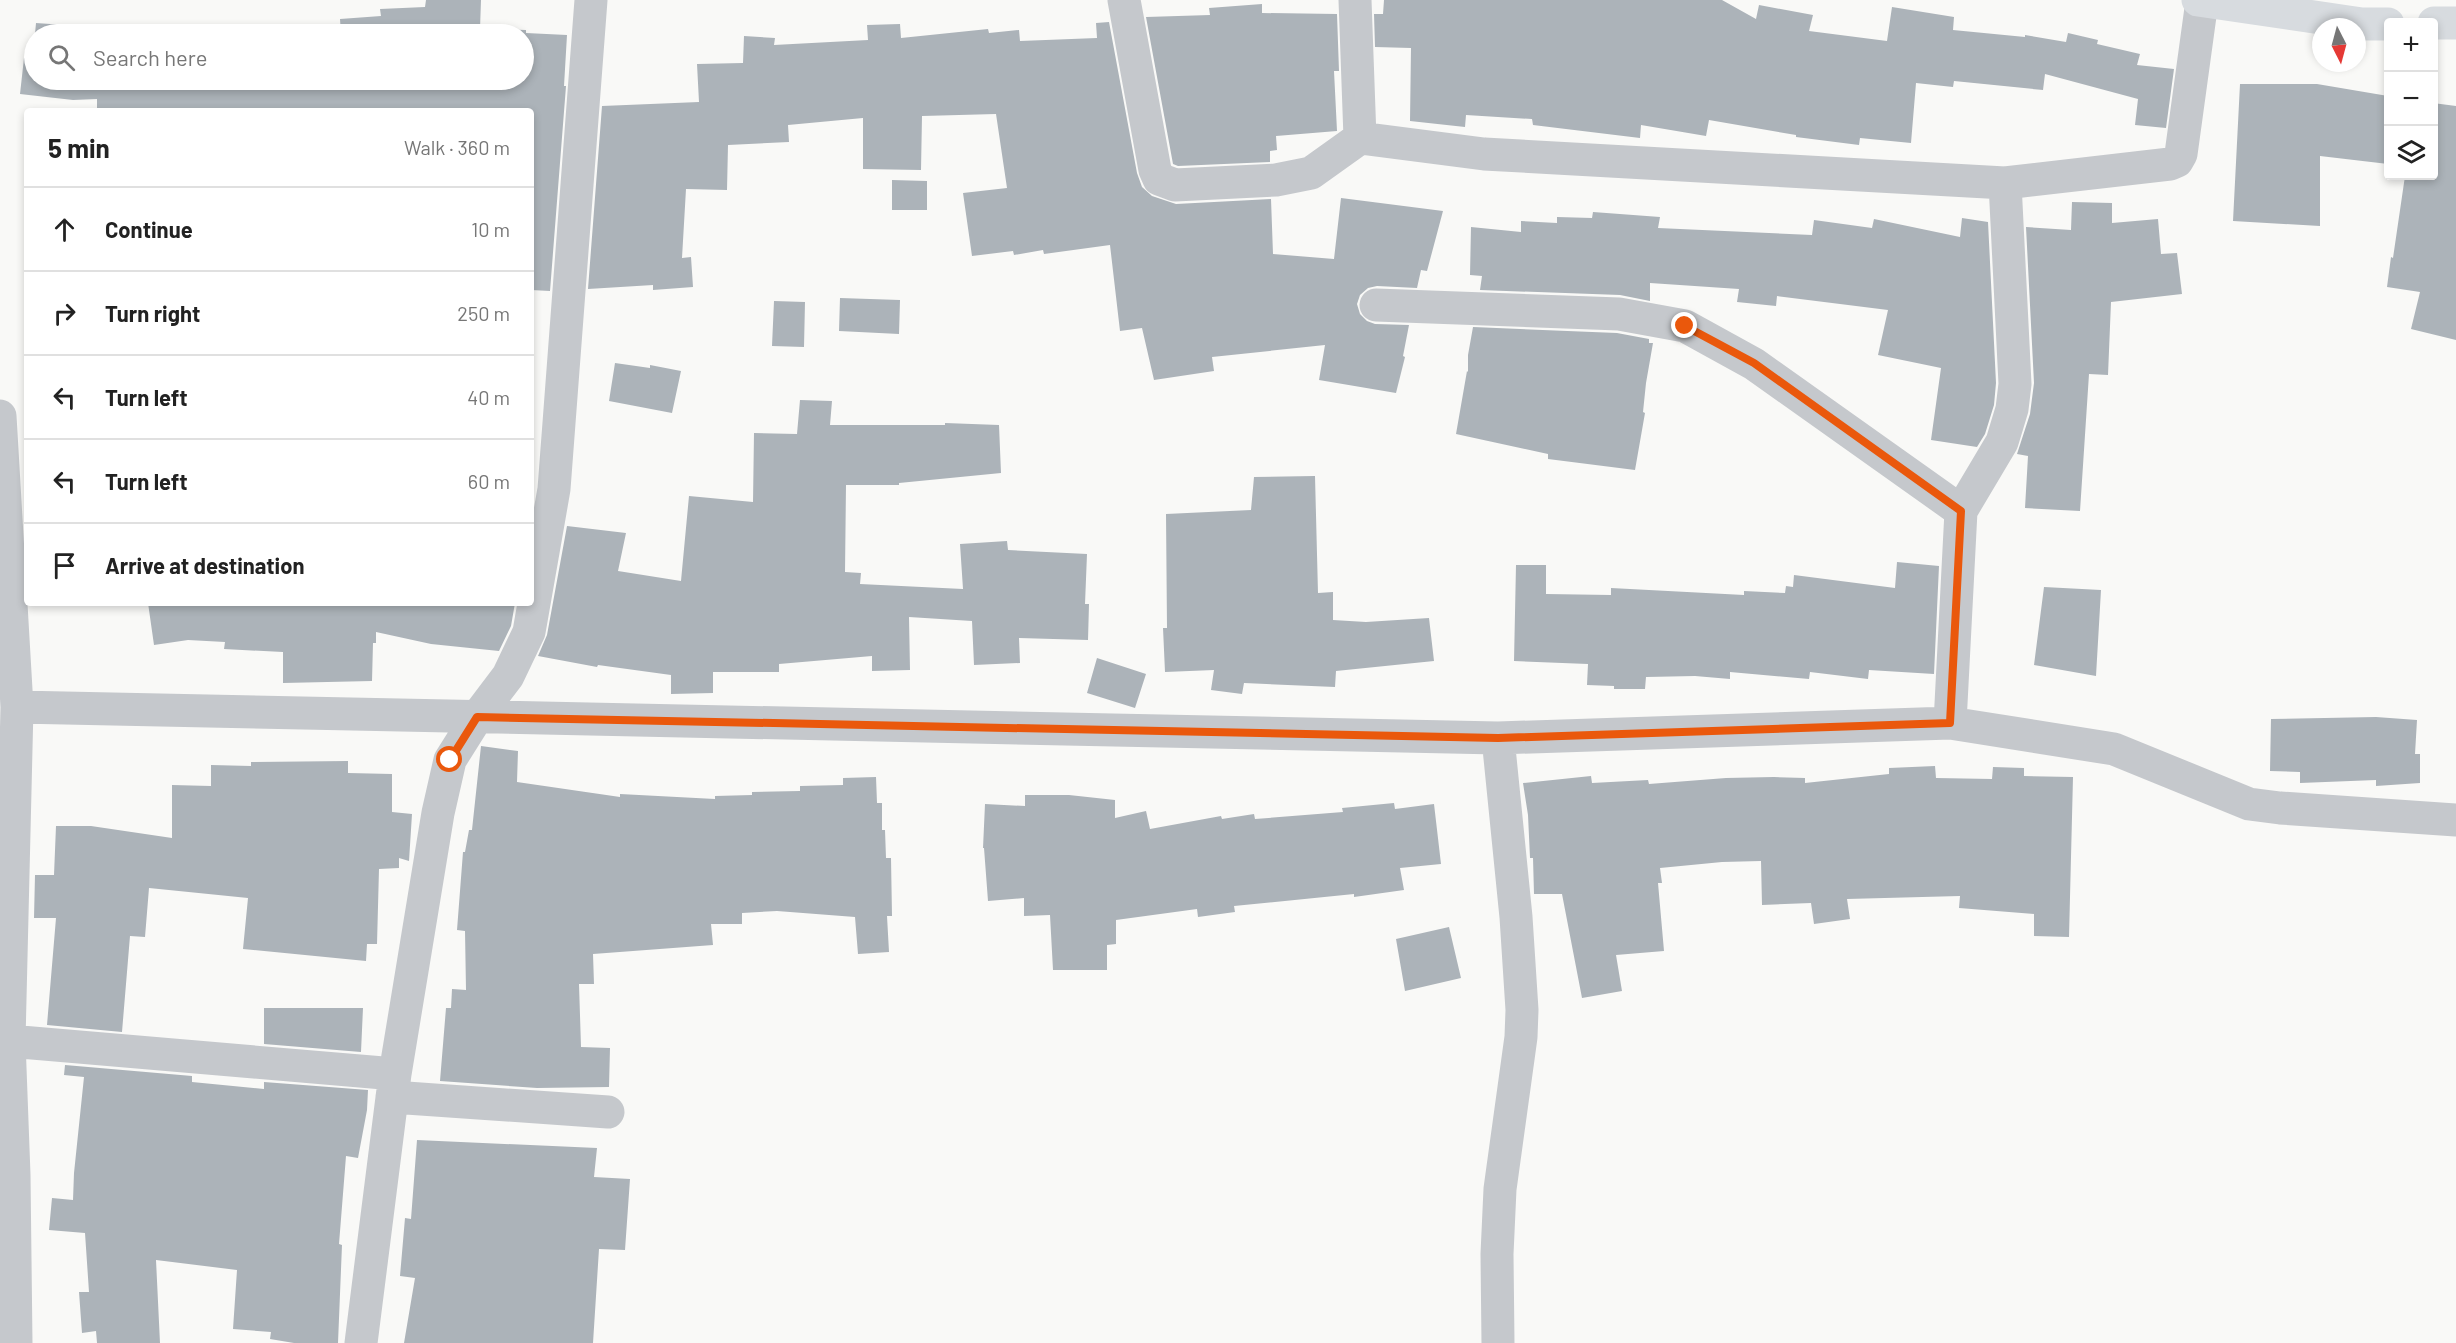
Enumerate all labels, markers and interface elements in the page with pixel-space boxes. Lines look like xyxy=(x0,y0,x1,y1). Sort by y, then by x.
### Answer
north arrow xyxy=(2312,18,2366,72)
map controls xyxy=(2384,18,2438,180)
button: + xyxy=(2384,18,2438,72)
search box xyxy=(24,24,534,90)
icon: search xyxy=(45,41,78,74)
text: Search here xyxy=(93,44,207,70)
button: − xyxy=(2384,72,2438,126)
button: layers xyxy=(2384,126,2438,180)
text: 5 min xyxy=(48,132,110,163)
text: Walk · 360 m xyxy=(404,135,510,159)
icon: ahead xyxy=(48,213,81,246)
text: Continue xyxy=(105,216,193,242)
text: 10 m xyxy=(471,217,510,241)
icon: right xyxy=(48,297,81,330)
text: Turn right xyxy=(105,300,200,326)
text: 250 m xyxy=(457,301,510,325)
route end xyxy=(1671,312,1697,338)
icon: left xyxy=(48,381,81,414)
text: Turn left xyxy=(105,384,188,410)
text: 40 m xyxy=(467,385,510,409)
icon: left xyxy=(48,465,81,498)
text: Turn left xyxy=(105,468,188,494)
text: 60 m xyxy=(468,469,510,493)
icon: arrive xyxy=(48,549,81,582)
text: Arrive at destination xyxy=(105,552,304,578)
route start xyxy=(436,746,462,772)

